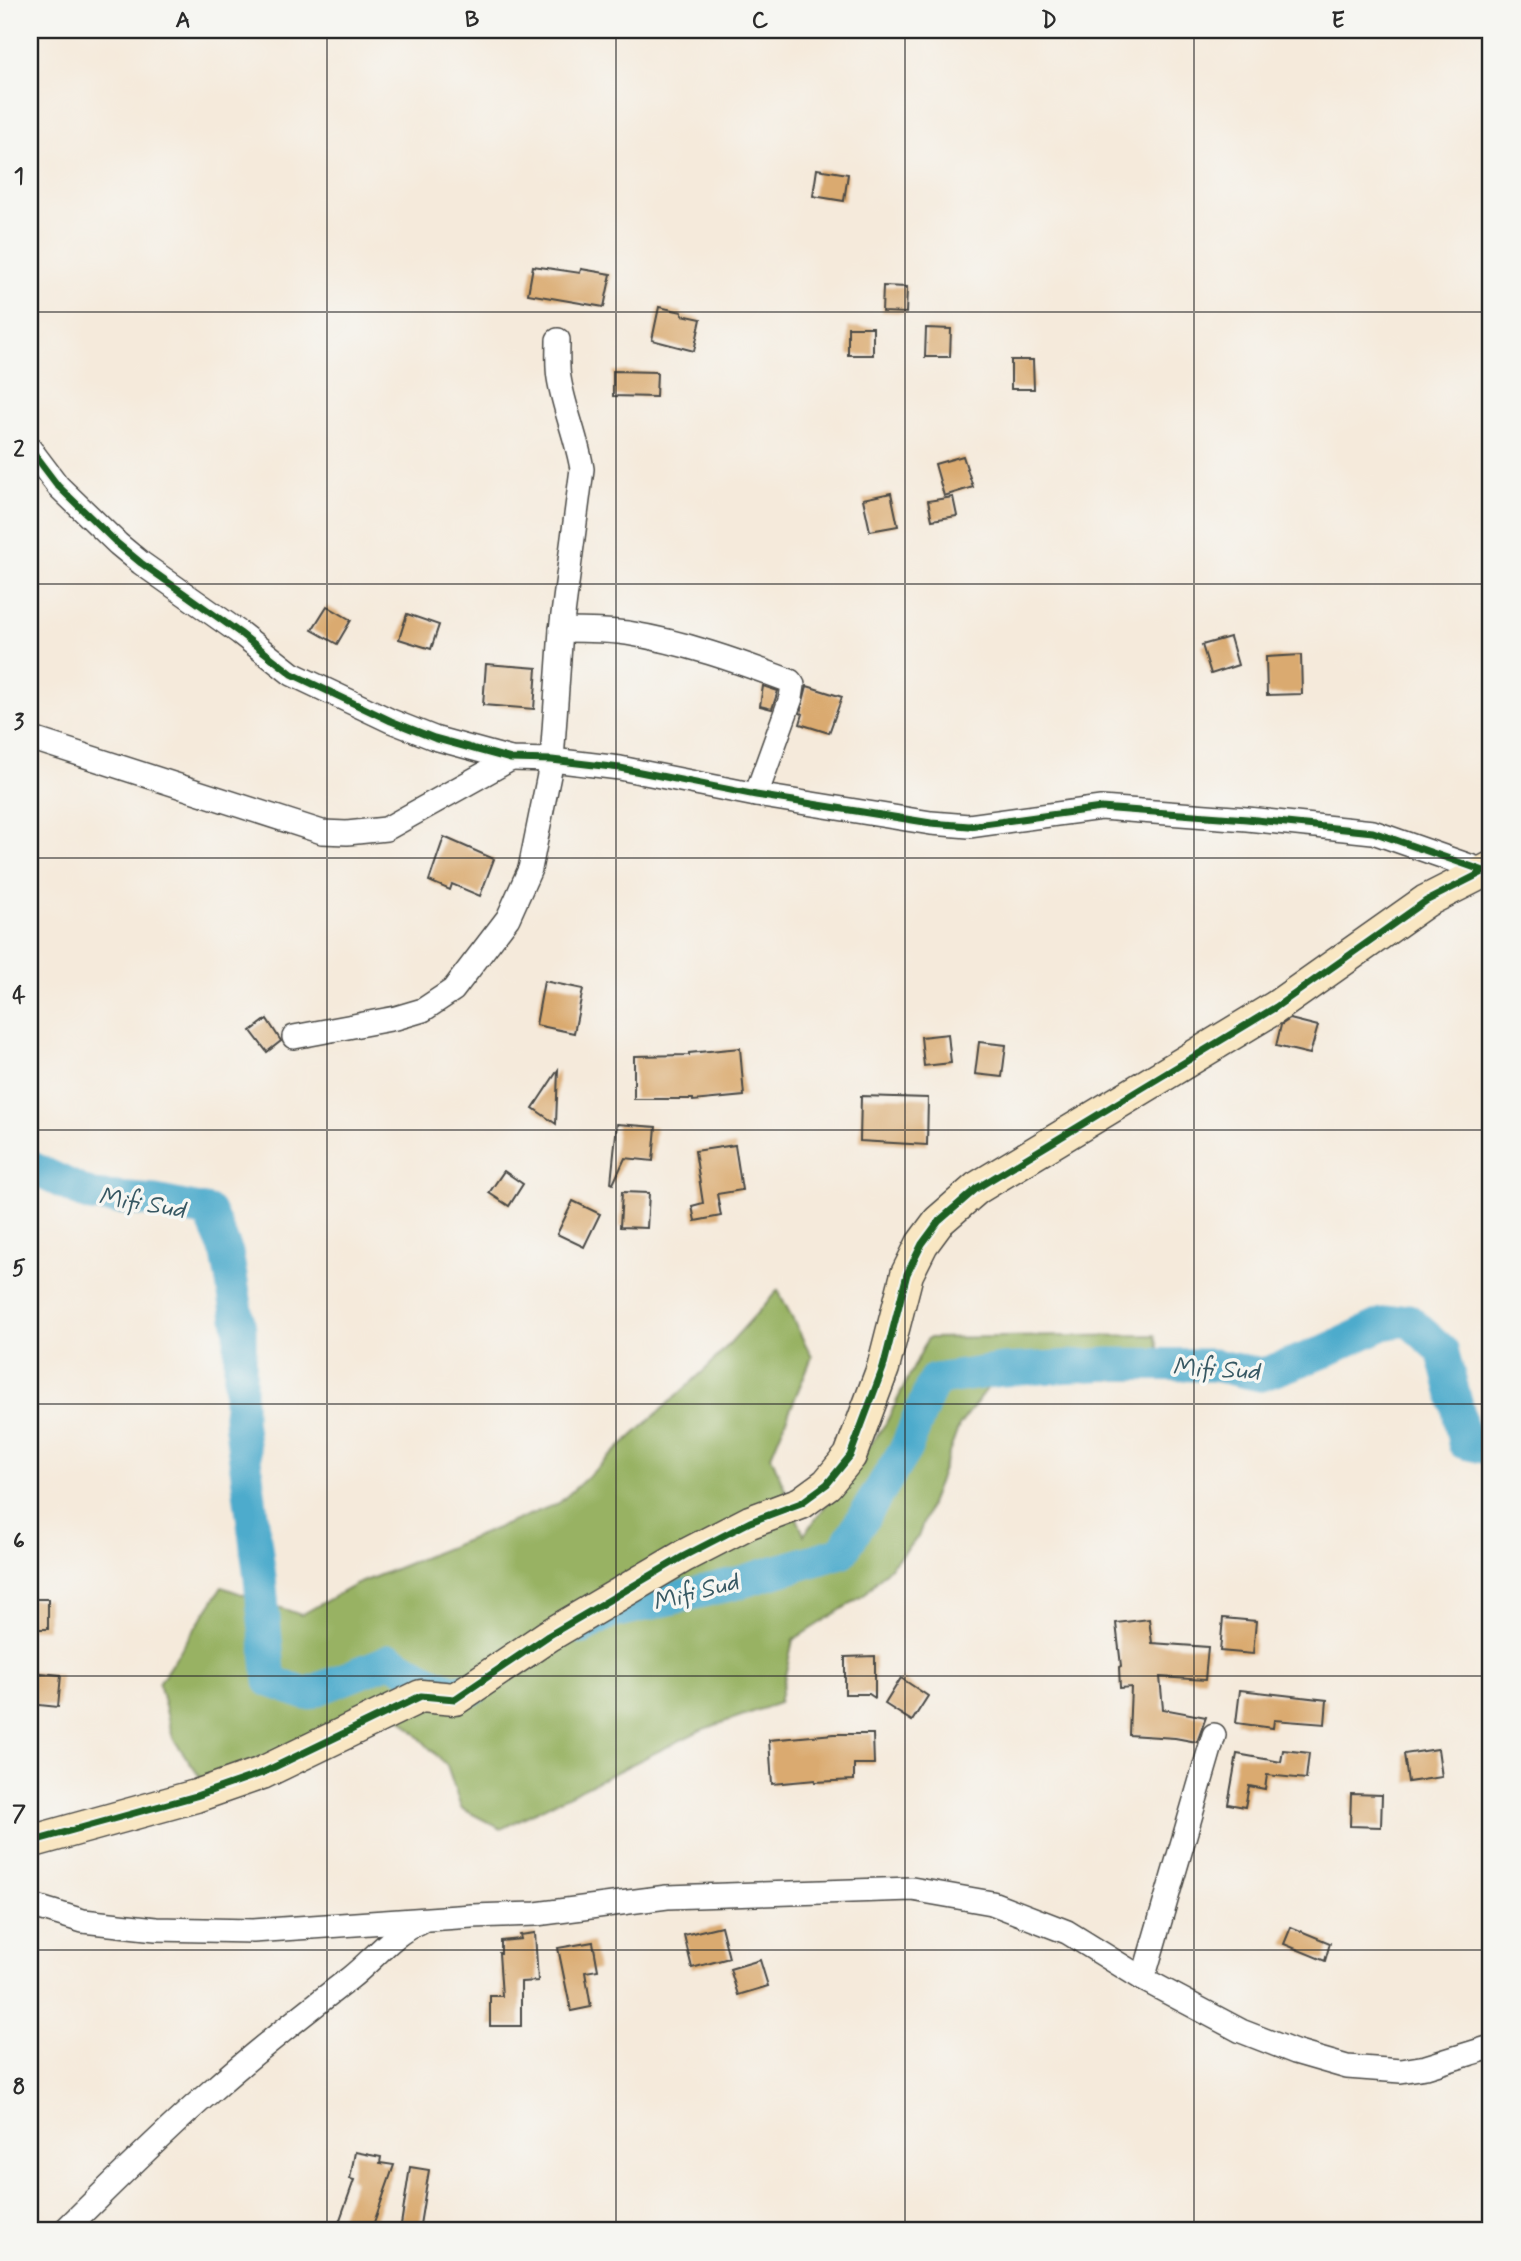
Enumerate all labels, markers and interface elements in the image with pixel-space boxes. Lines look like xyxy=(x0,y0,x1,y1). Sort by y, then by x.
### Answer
text: A xyxy=(175,6,191,36)
text: B xyxy=(465,6,480,36)
text: C xyxy=(752,6,769,36)
text: D xyxy=(1041,6,1057,36)
text: E xyxy=(1331,6,1345,36)
text: 1 xyxy=(14,162,24,192)
text: 2 xyxy=(13,435,25,465)
text: 3 xyxy=(14,708,25,738)
text: 4 xyxy=(12,981,26,1011)
water label: Mifi Sud xyxy=(96,1180,190,1228)
text: 5 xyxy=(12,1254,26,1284)
water label: Mifi Sud xyxy=(1171,1351,1263,1389)
text: 6 xyxy=(13,1527,25,1557)
water label: Mifi Sud xyxy=(649,1565,744,1621)
text: 7 xyxy=(12,1800,26,1830)
text: 8 xyxy=(13,2073,25,2103)

